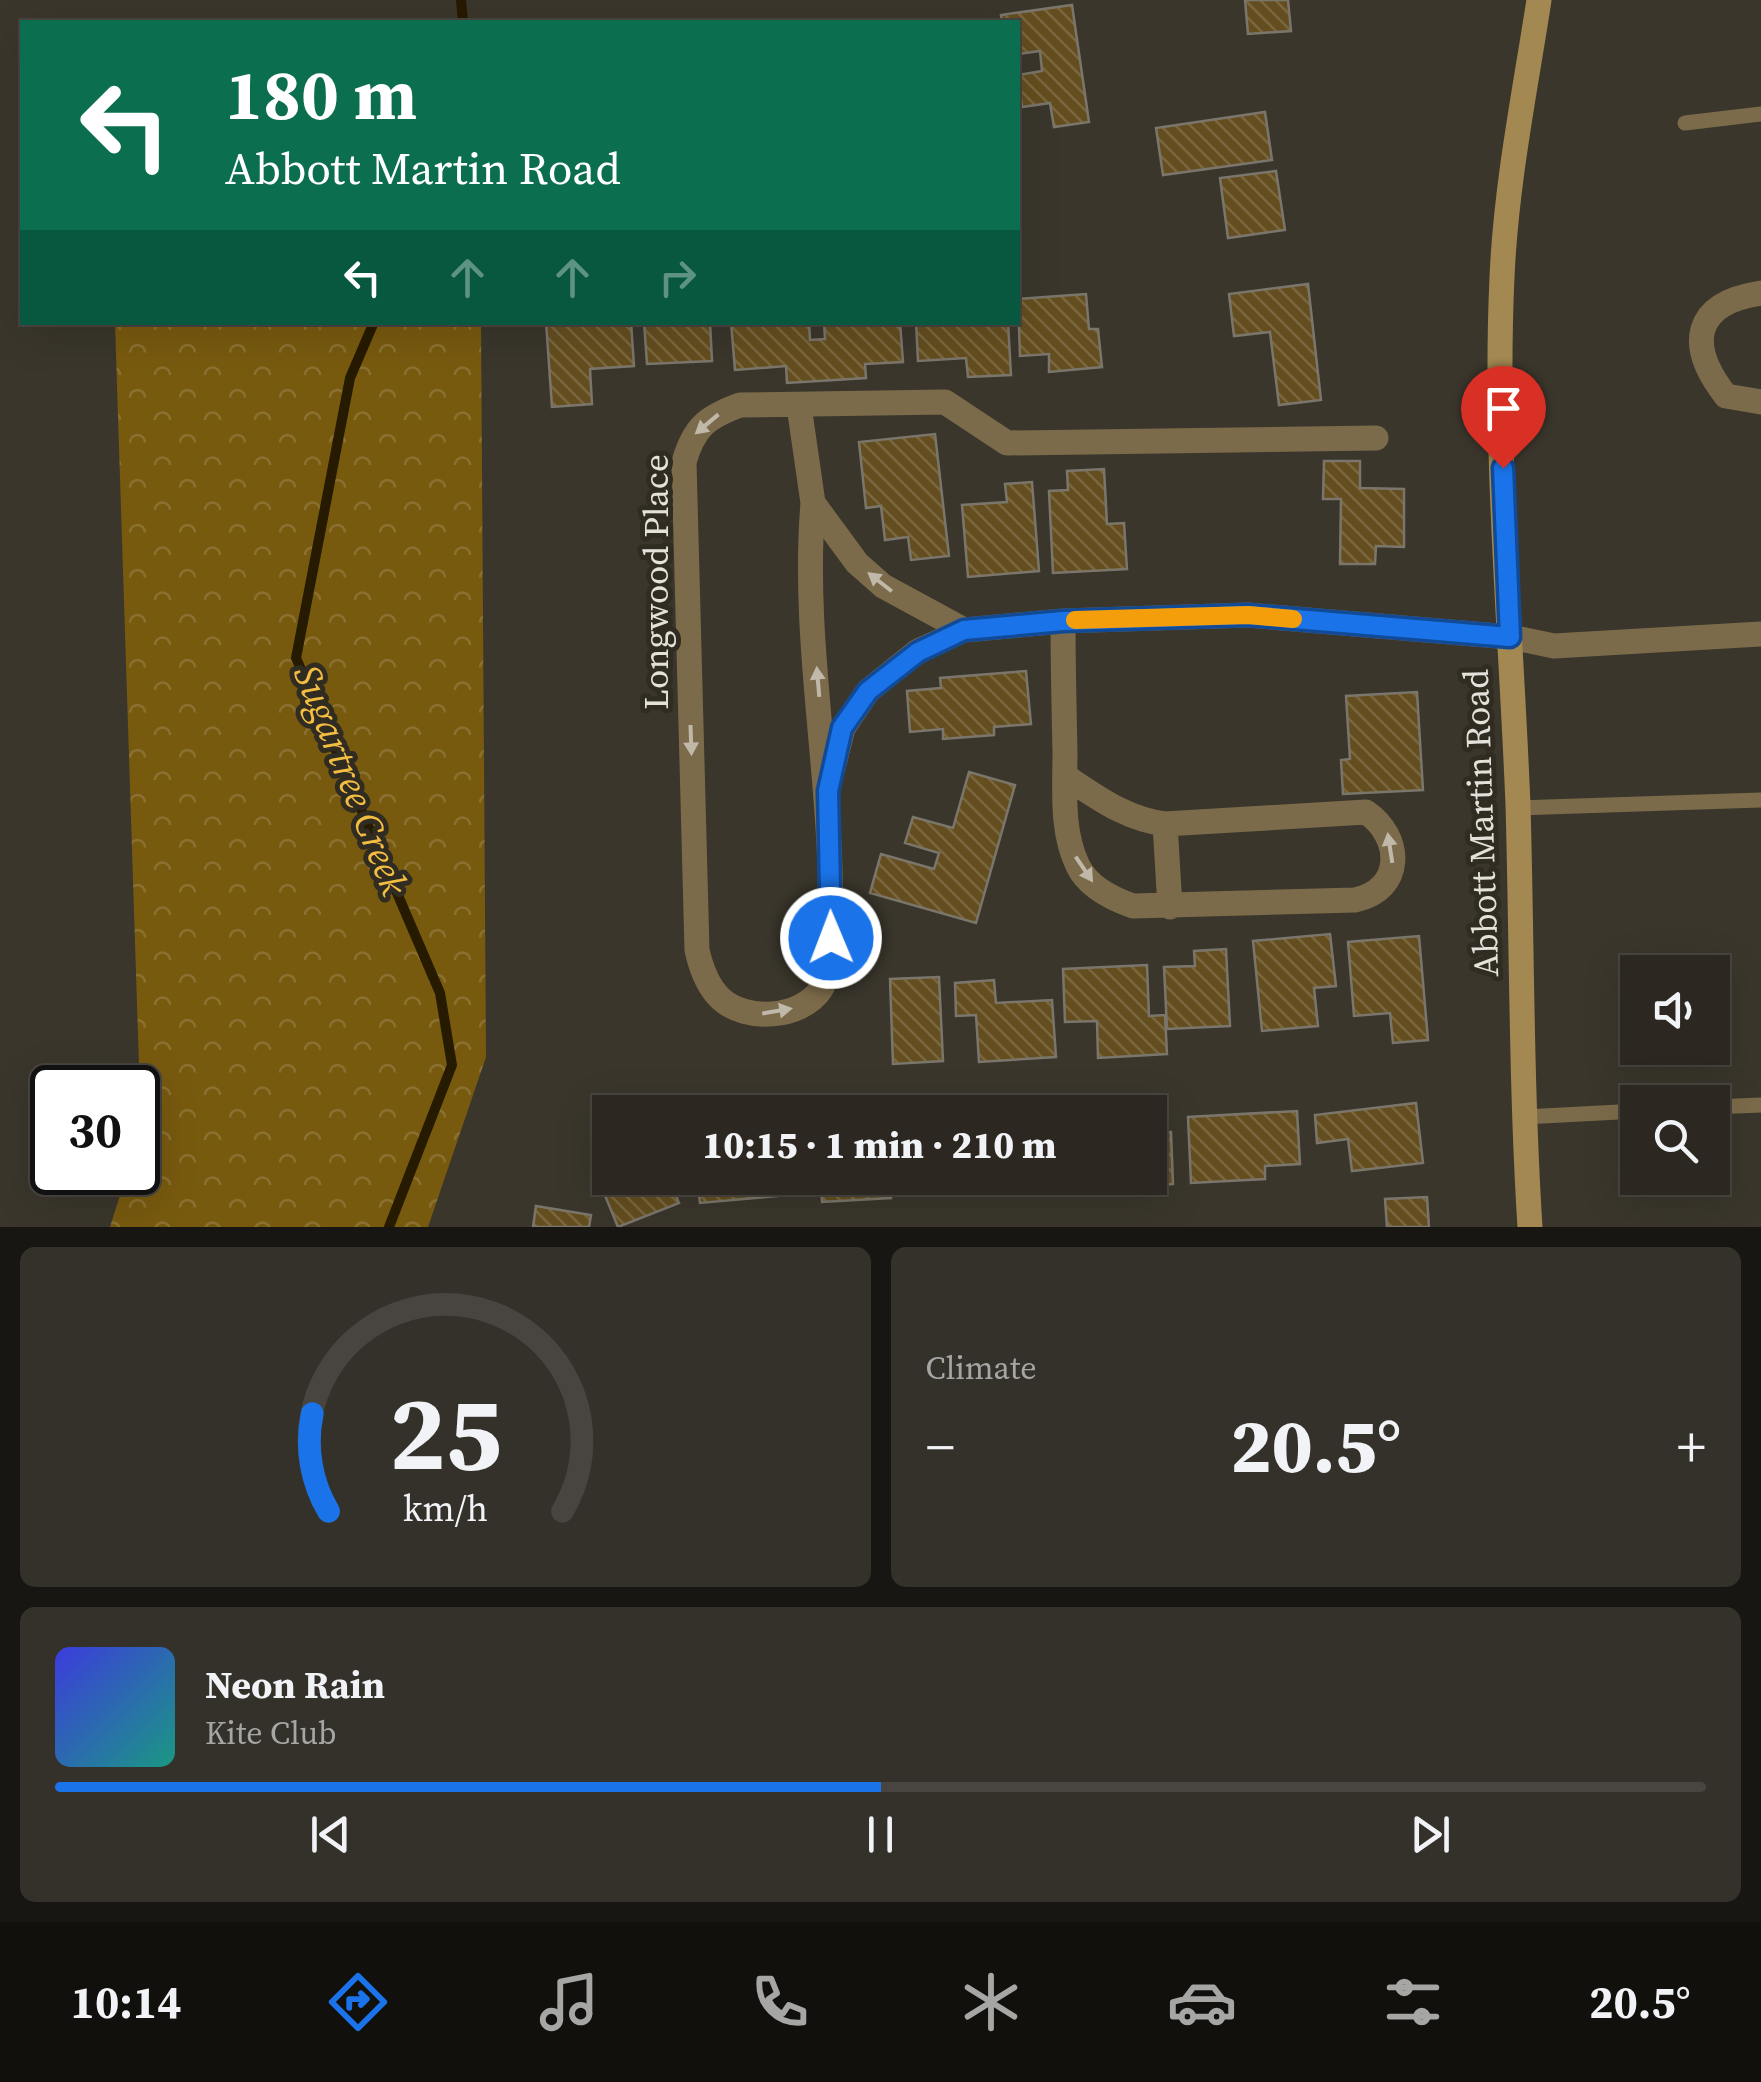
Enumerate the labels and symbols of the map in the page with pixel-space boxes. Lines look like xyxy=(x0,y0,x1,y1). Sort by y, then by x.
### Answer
pin xyxy=(1461,366,1546,469)
one-way arrow xyxy=(695,413,720,435)
street label: Longwood Place xyxy=(632,454,680,710)
one-way arrow xyxy=(867,572,892,593)
water label: Sugartree Creek xyxy=(281,657,421,903)
one-way arrow xyxy=(809,666,825,698)
street label: Abbott Martin Road xyxy=(1452,668,1510,978)
one-way arrow xyxy=(684,725,700,757)
one-way arrow xyxy=(1381,832,1397,863)
one-way arrow xyxy=(1074,856,1092,883)
position arrow xyxy=(779,886,883,990)
one-way arrow xyxy=(762,1003,793,1018)
speed limit sign: 30 xyxy=(30,1065,160,1195)

